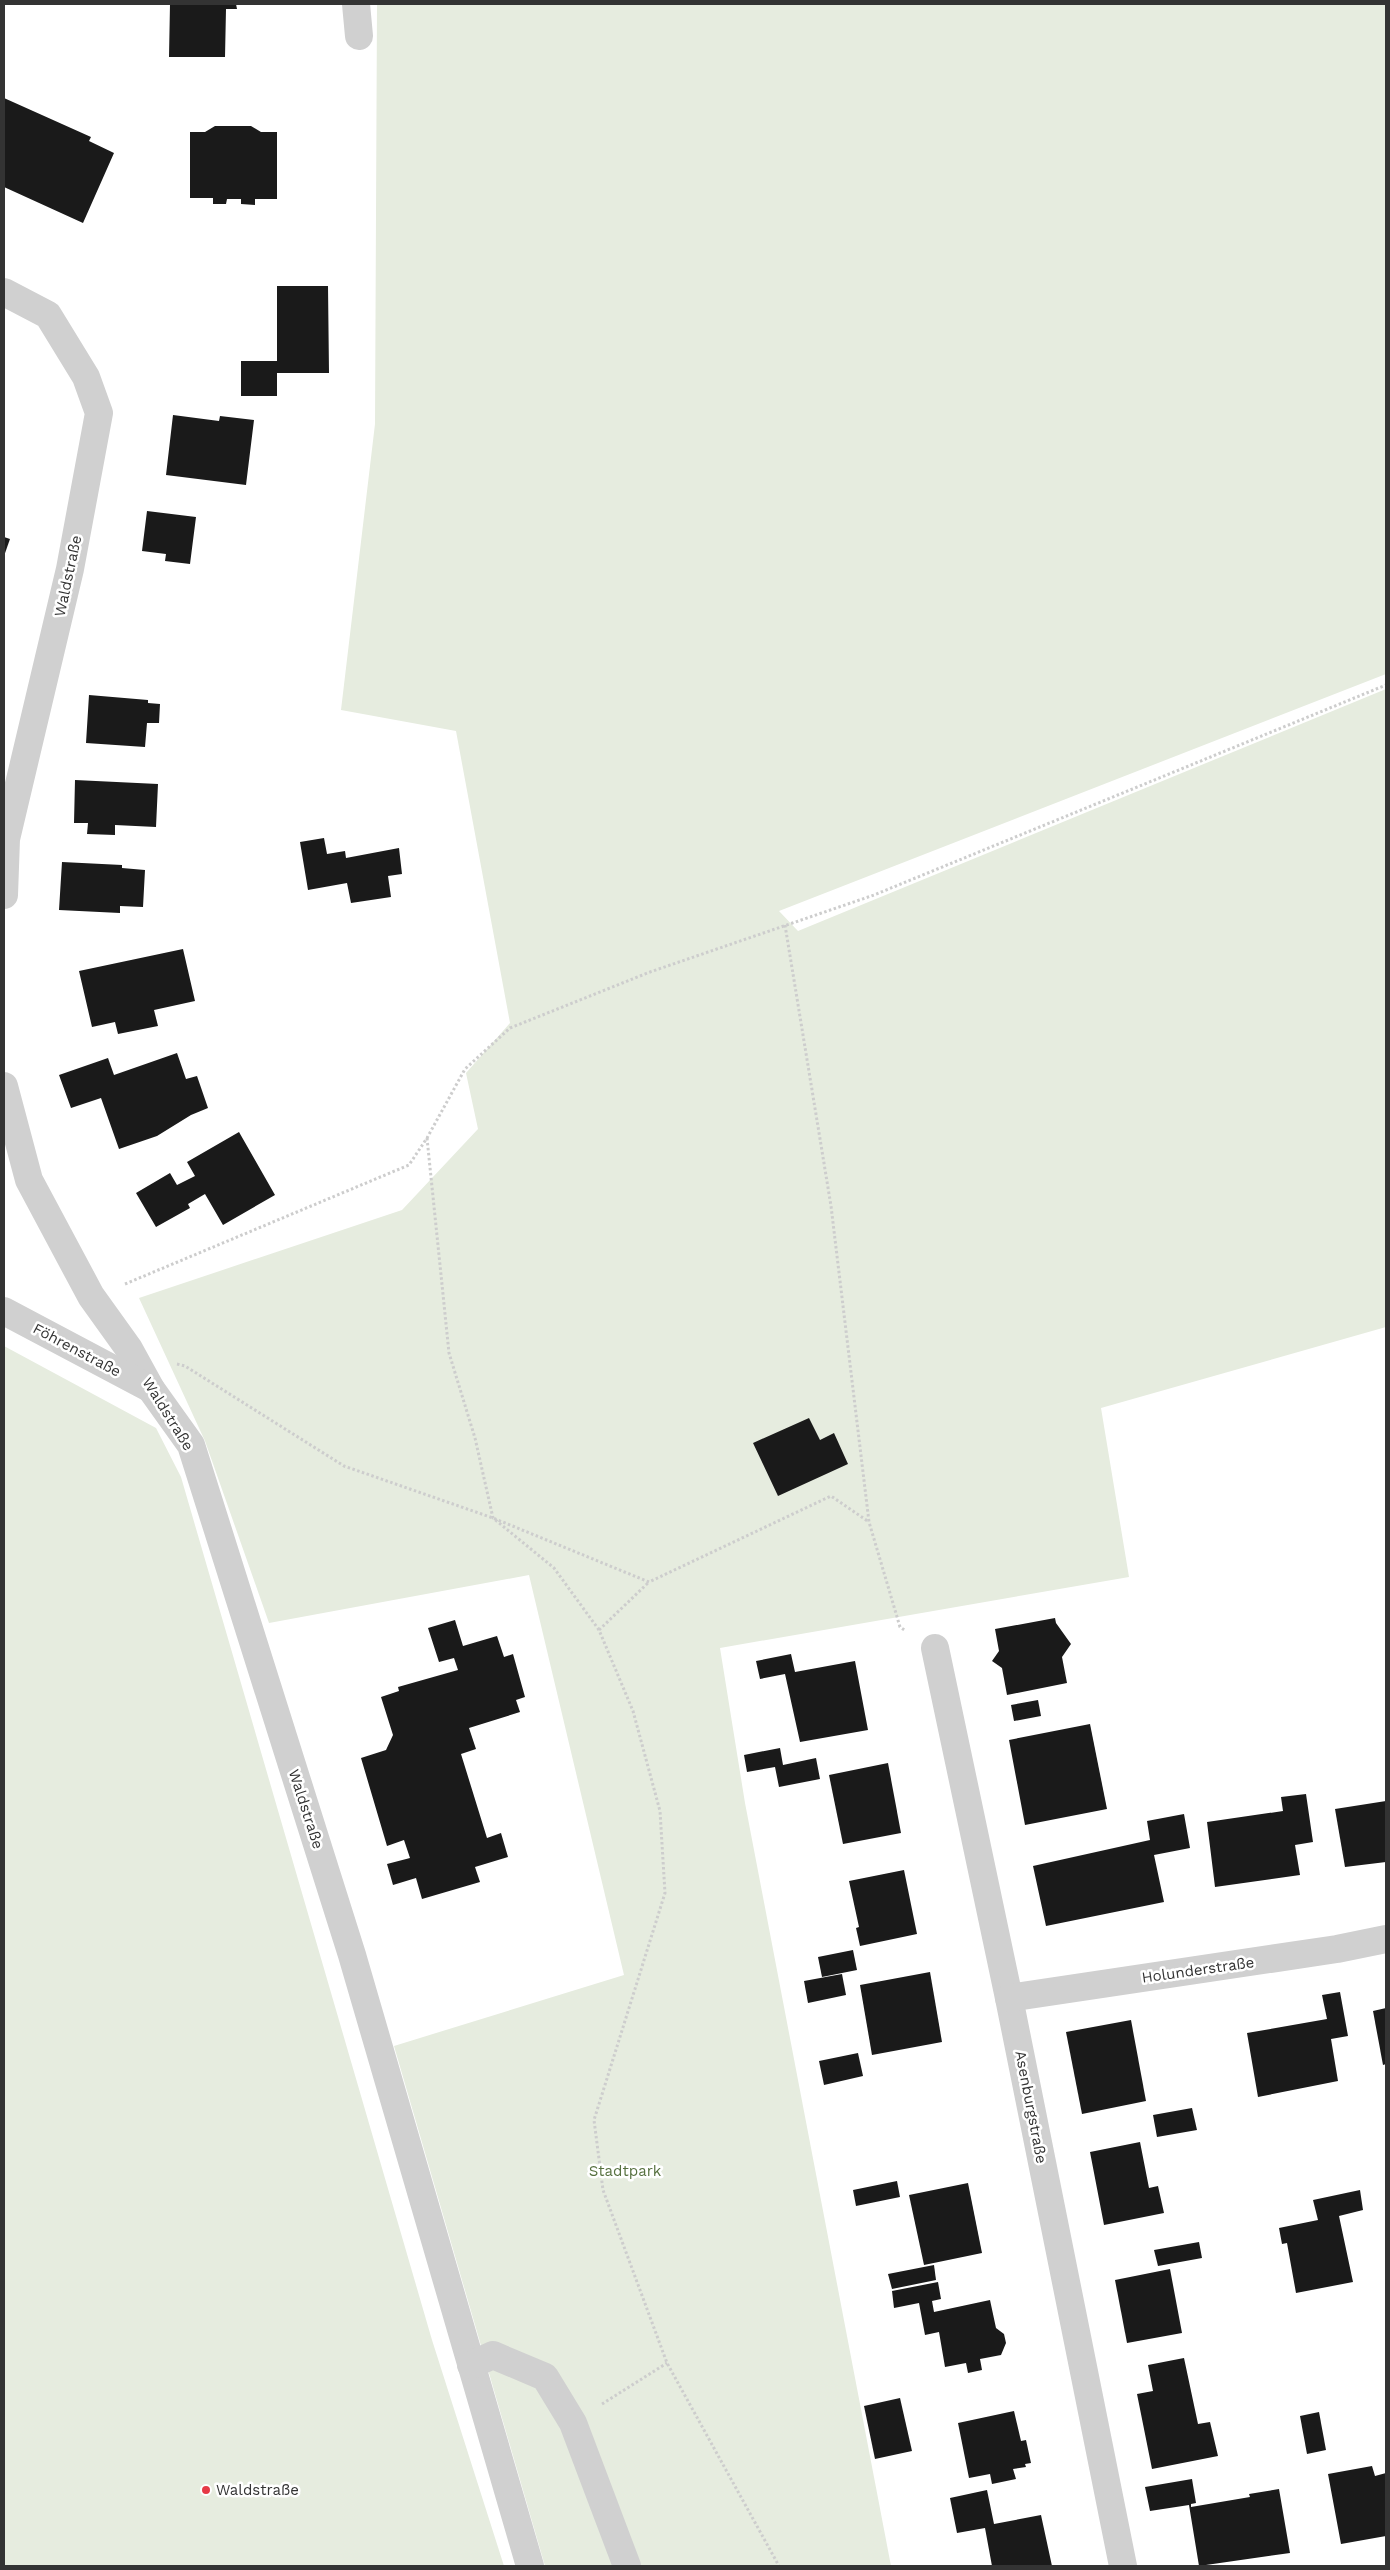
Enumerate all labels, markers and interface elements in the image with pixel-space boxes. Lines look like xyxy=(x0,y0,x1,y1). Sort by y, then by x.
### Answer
street label: Waldstraße xyxy=(51,534,85,618)
street label: Föhrenstraße xyxy=(30,1319,124,1381)
street label: Waldstraße xyxy=(138,1374,198,1454)
street label: Waldstraße xyxy=(285,1767,327,1851)
street label: Holunderstraße xyxy=(1141,1953,1255,1987)
street label: Asenburgstraße xyxy=(1011,2049,1051,2165)
park label: Stadtpark xyxy=(589,2162,662,2180)
place label: Waldstraße xyxy=(216,2481,299,2499)
marker: Waldstraße xyxy=(200,2484,212,2496)

